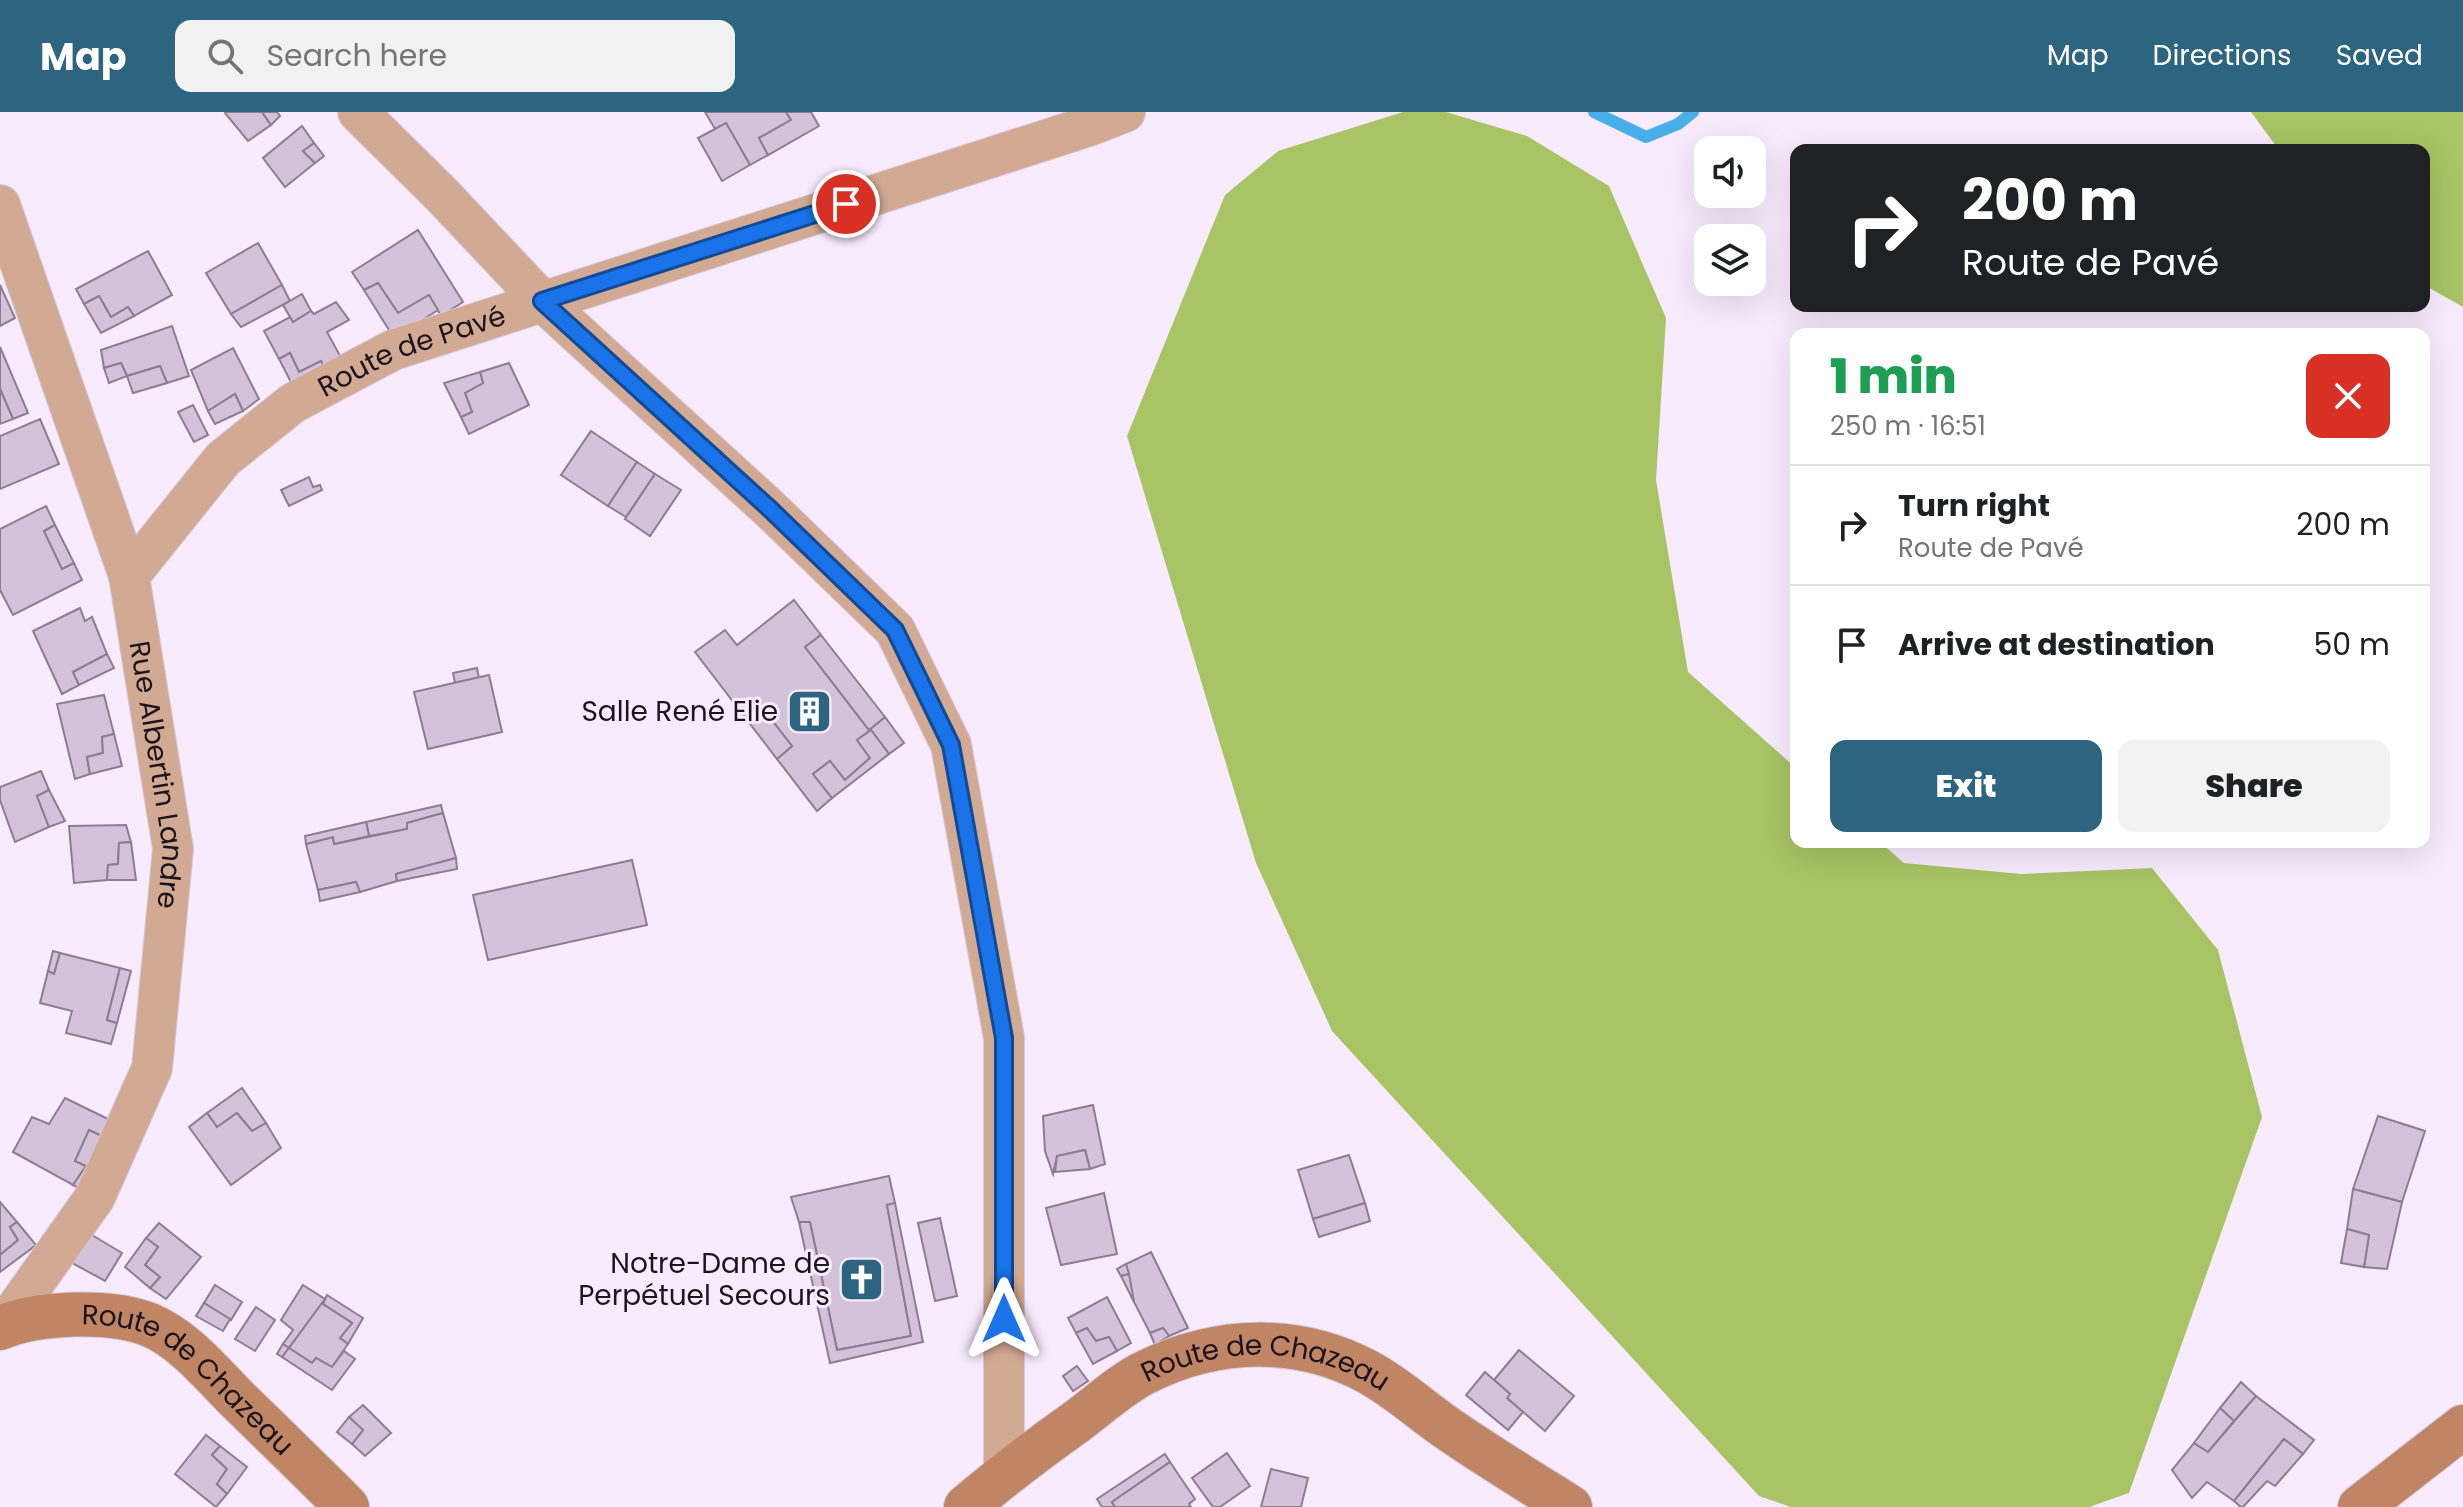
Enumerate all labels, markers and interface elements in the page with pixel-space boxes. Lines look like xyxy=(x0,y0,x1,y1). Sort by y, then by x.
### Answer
search box xyxy=(175,20,735,92)
text: Map xyxy=(40,30,127,83)
icon: search xyxy=(203,34,247,78)
text: Search here xyxy=(267,34,447,77)
text: Map xyxy=(2047,36,2109,75)
text: Directions xyxy=(2153,36,2292,75)
text: Saved xyxy=(2336,36,2423,75)
map controls xyxy=(1694,136,1766,296)
button: sound xyxy=(1694,136,1766,208)
text: 200 m xyxy=(1962,161,2138,240)
pin xyxy=(812,170,880,238)
icon: right xyxy=(1830,176,1934,280)
icon: arrive xyxy=(824,182,868,226)
button: layers xyxy=(1694,224,1766,296)
text: Route de Pavé xyxy=(1962,237,2219,288)
street label: Route de Pavé xyxy=(311,296,511,406)
text: 1 min xyxy=(1830,343,1957,410)
button: close xyxy=(2306,354,2390,438)
text: 250 m · 16:51 xyxy=(1830,408,1986,444)
text: Turn right xyxy=(1898,484,2050,527)
icon: right xyxy=(1830,503,1874,547)
text: 200 m xyxy=(2296,503,2390,546)
text: Route de Pavé xyxy=(1898,530,2084,566)
icon: arrive xyxy=(1830,623,1874,667)
text: Arrive at destination xyxy=(1898,623,2215,666)
text: 50 m xyxy=(2313,623,2390,666)
street label: Rue Albertin Landre xyxy=(120,638,192,911)
building icon: Salle René Elie xyxy=(785,687,833,735)
place label: Salle René Elie xyxy=(581,692,778,731)
button: Exit xyxy=(1830,740,2102,832)
button: Share xyxy=(2118,740,2390,832)
place label: Notre-Dame de Perpétuel Secours xyxy=(578,1244,830,1315)
church icon: Notre-Dame de Perpétuel Secours xyxy=(837,1255,885,1303)
position arrow xyxy=(962,1277,1046,1361)
street label: Route de Chazeau xyxy=(81,1295,302,1464)
text: Route de Chazeau xyxy=(1134,1325,1397,1401)
street label: Route de Chazeau xyxy=(1135,1366,1393,1408)

